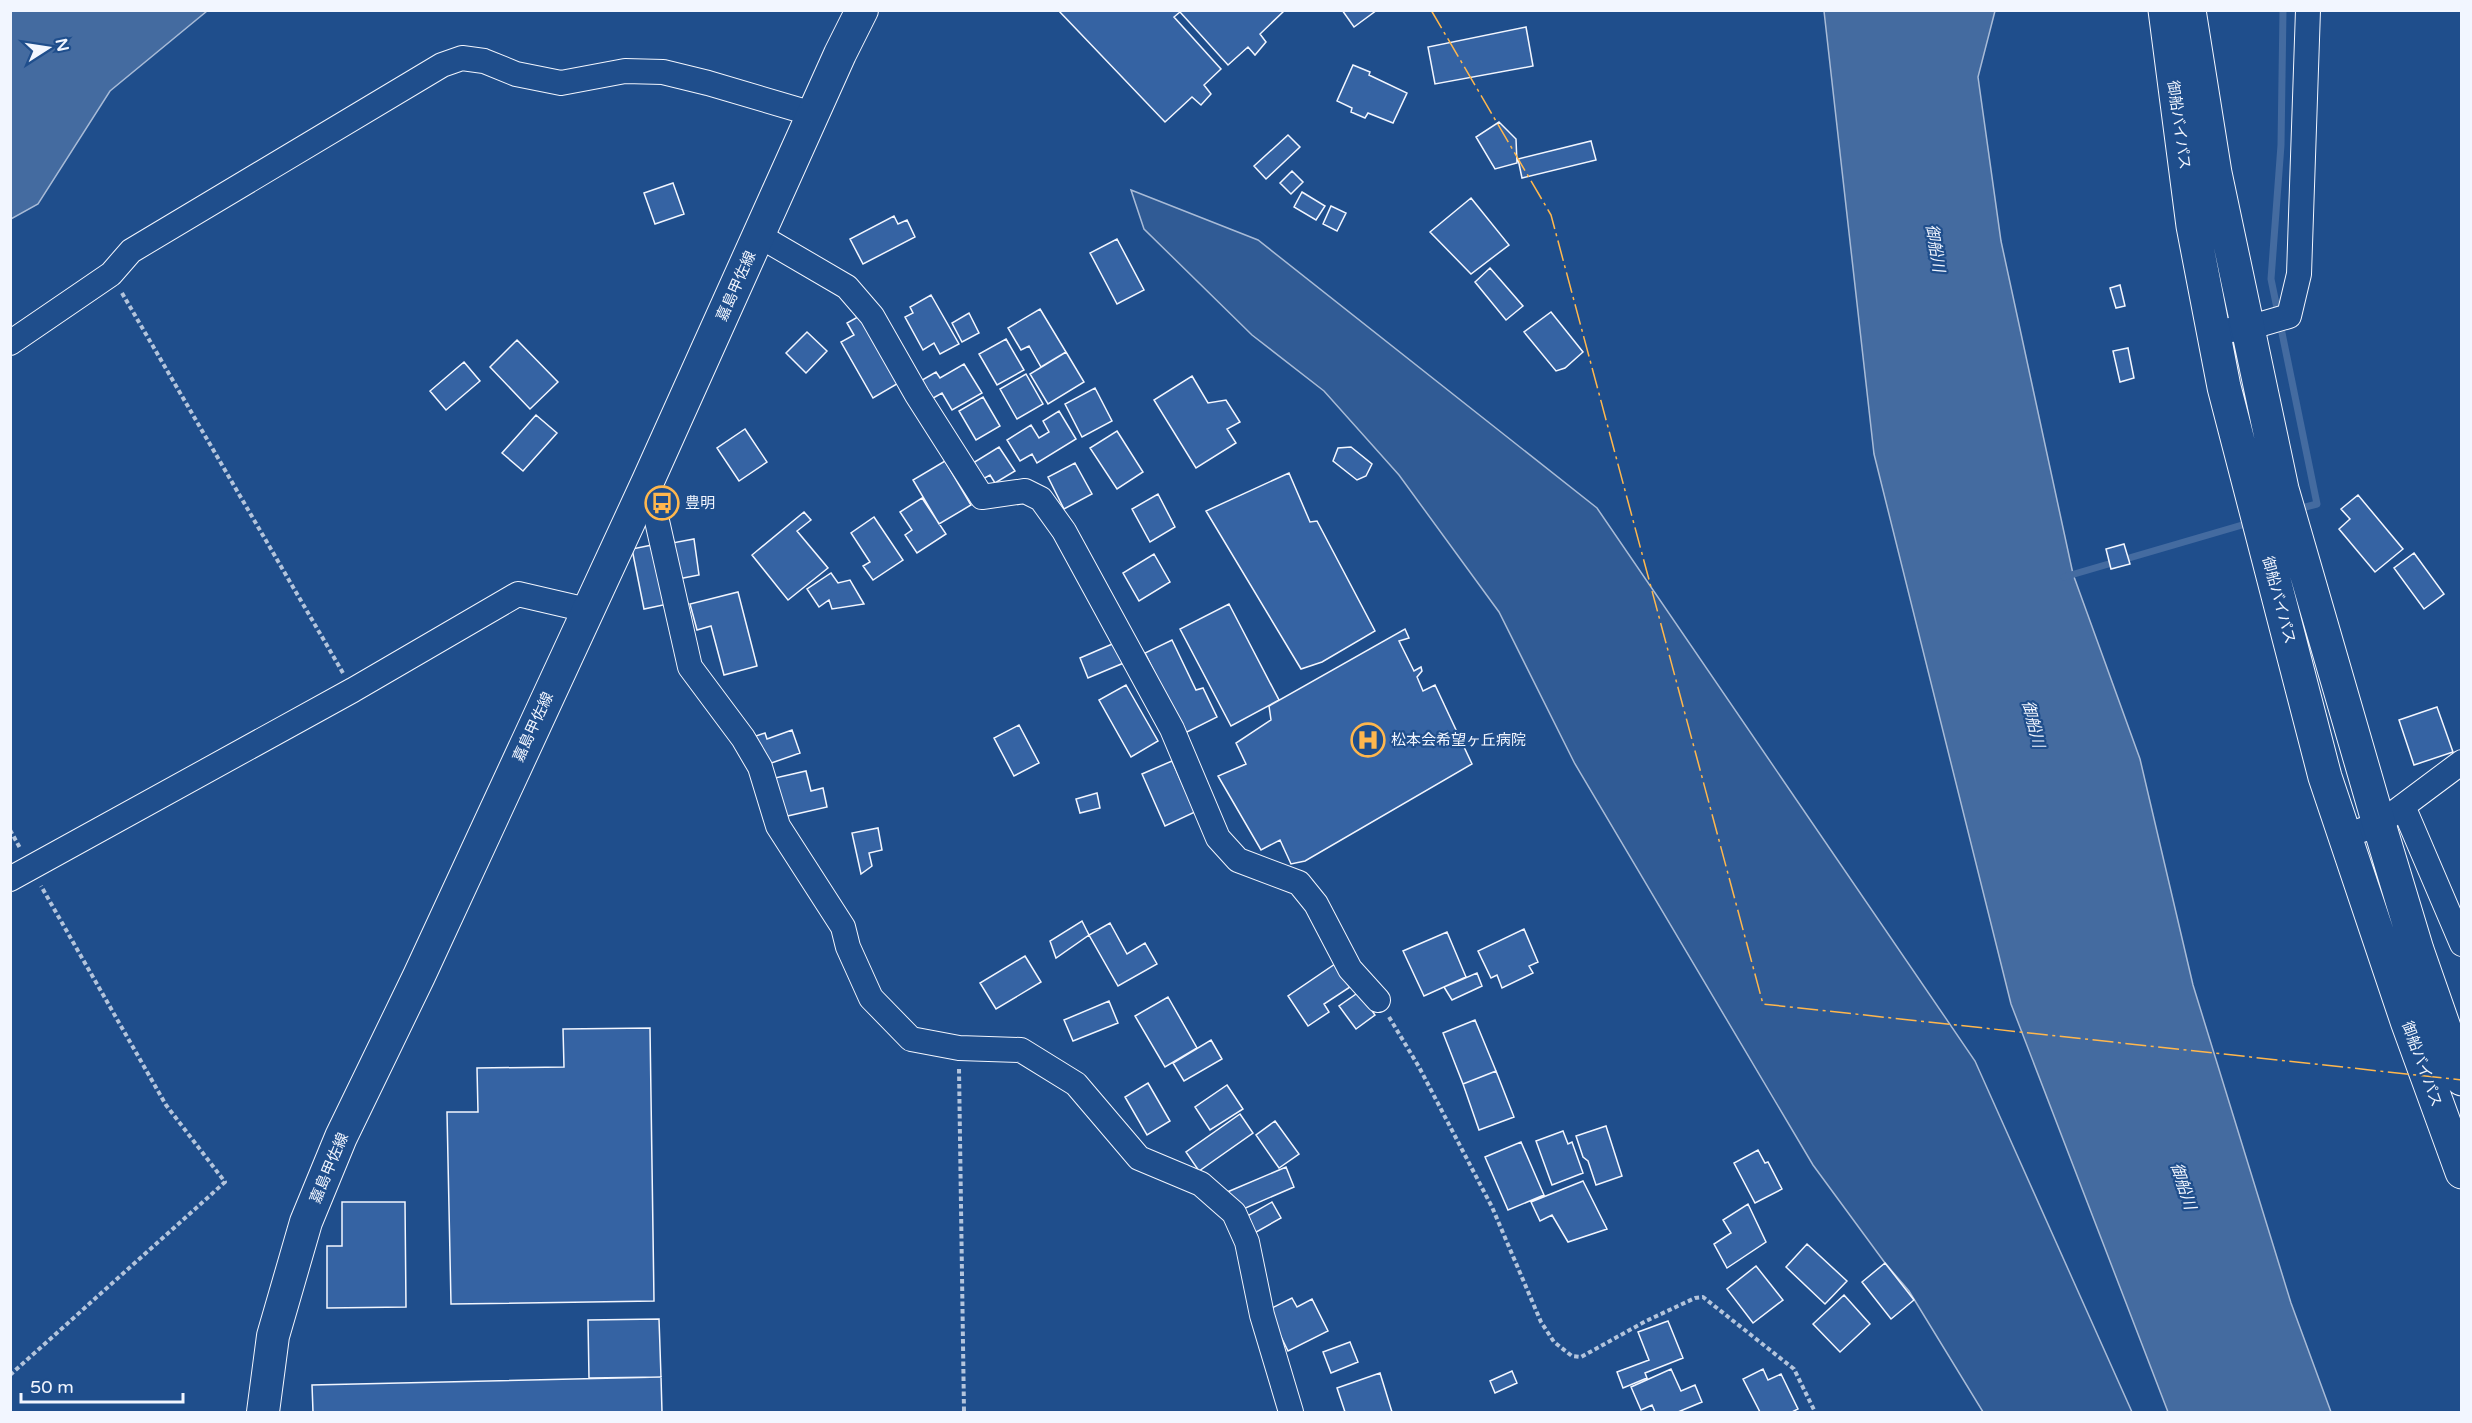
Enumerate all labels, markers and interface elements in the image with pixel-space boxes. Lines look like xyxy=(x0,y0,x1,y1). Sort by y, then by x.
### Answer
north arrow xyxy=(18,18,78,78)
text: N xyxy=(51,37,73,53)
street label: 御船バイパス xyxy=(2164,79,2194,171)
water label: 御船川 xyxy=(1921,223,1949,275)
street label: 嘉島甲佐線 xyxy=(713,248,759,324)
bus stop icon: 豊明 xyxy=(644,485,680,521)
place label: 豊明 xyxy=(685,494,715,512)
street label: 御船バイパス xyxy=(2259,554,2299,646)
street label: 嘉島甲佐線 xyxy=(509,689,557,765)
water label: 御船川 xyxy=(2017,698,2049,752)
hospital icon: 松本会希望ヶ丘病院 xyxy=(1350,722,1386,758)
place label: 松本会希望ヶ丘病院 xyxy=(1391,731,1526,749)
street label: 御船バイパス xyxy=(2398,1019,2446,1109)
street label: 嘉島甲佐線 xyxy=(306,1130,352,1206)
water label: 御船川 xyxy=(2166,1160,2201,1214)
scale bar xyxy=(21,1366,183,1404)
text: 50 m xyxy=(30,1376,74,1398)

